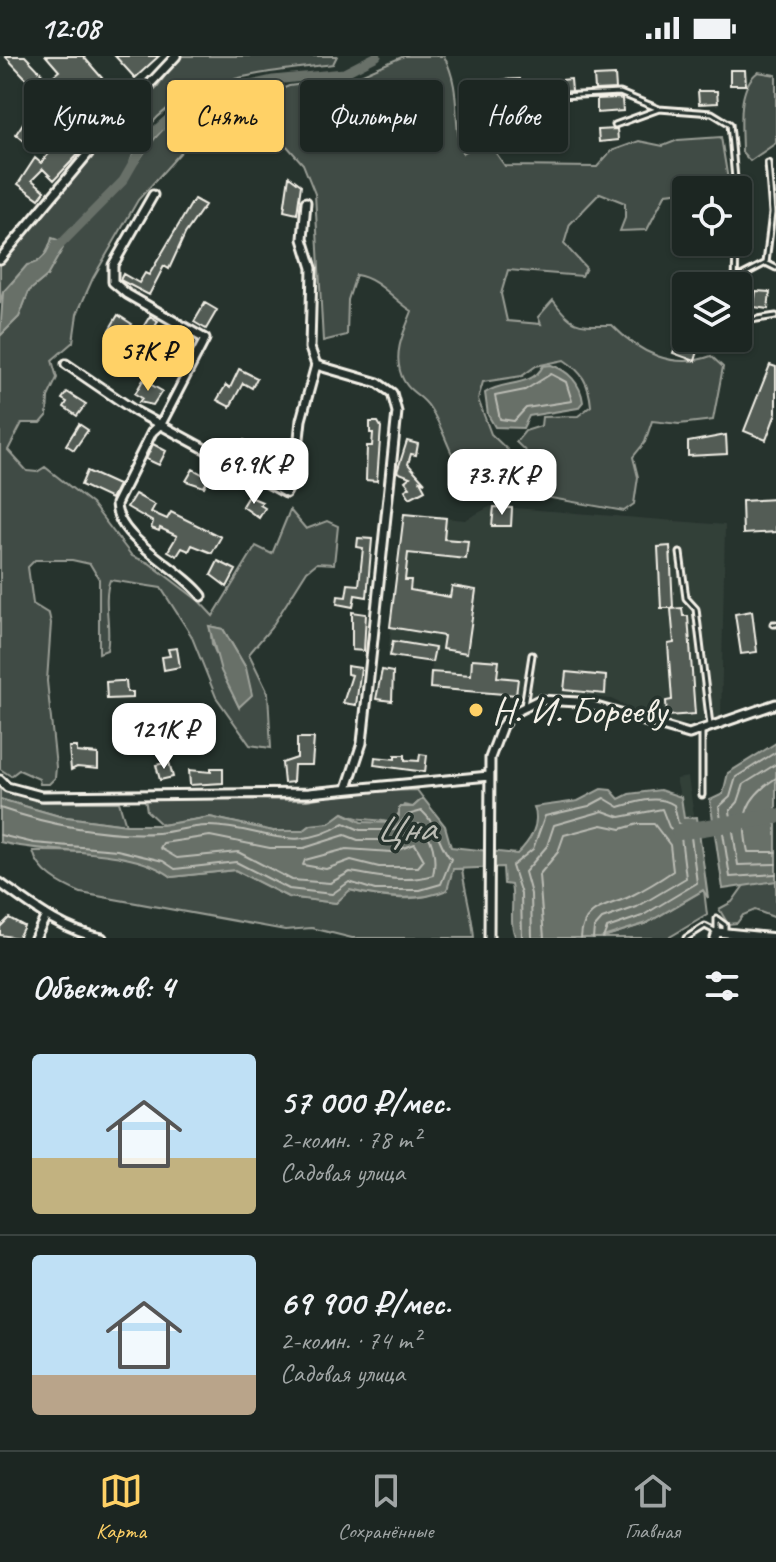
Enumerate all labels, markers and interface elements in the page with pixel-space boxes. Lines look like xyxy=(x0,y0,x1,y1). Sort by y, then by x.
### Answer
text: 12:08 xyxy=(40,9,100,47)
chip: Купить xyxy=(24,80,151,152)
chip: Снять xyxy=(167,80,284,152)
chip: Фильтры xyxy=(300,80,443,152)
chip: Новое xyxy=(459,80,568,152)
map controls xyxy=(672,176,752,352)
button: locate xyxy=(672,176,752,256)
button: layers xyxy=(672,272,752,352)
pin: 57K ₽ xyxy=(92,325,204,393)
text: 57K ₽ xyxy=(120,334,176,367)
pin: 69.9K ₽ xyxy=(180,438,328,506)
text: 69.9K ₽ xyxy=(217,447,291,480)
pin: 73.7K ₽ xyxy=(428,449,576,517)
text: 73.7K ₽ xyxy=(466,458,538,491)
place label: Н. И. Борееву xyxy=(492,687,670,734)
marker: Н. И. Борееву xyxy=(467,701,485,719)
pin: 121K ₽ xyxy=(99,703,229,771)
text: 121K ₽ xyxy=(130,712,198,745)
water label: Цна xyxy=(375,802,439,854)
icon: filters xyxy=(700,964,744,1008)
text: Объектов: 4 xyxy=(32,965,174,1008)
text: 57 000 ₽/мес. xyxy=(280,1080,451,1123)
icon: home xyxy=(96,1086,192,1182)
text: 2-комн. · 78 m² xyxy=(280,1123,420,1156)
text: Садовая улица xyxy=(280,1156,405,1189)
text: 69 900 ₽/мес. xyxy=(280,1281,451,1324)
icon: home xyxy=(96,1287,192,1383)
text: 2-комн. · 74 m² xyxy=(280,1324,420,1357)
text: Садовая улица xyxy=(280,1357,405,1390)
tab: Карта xyxy=(96,1469,146,1545)
tab: Сохранённые xyxy=(338,1469,433,1545)
tab: Главная xyxy=(625,1469,680,1545)

